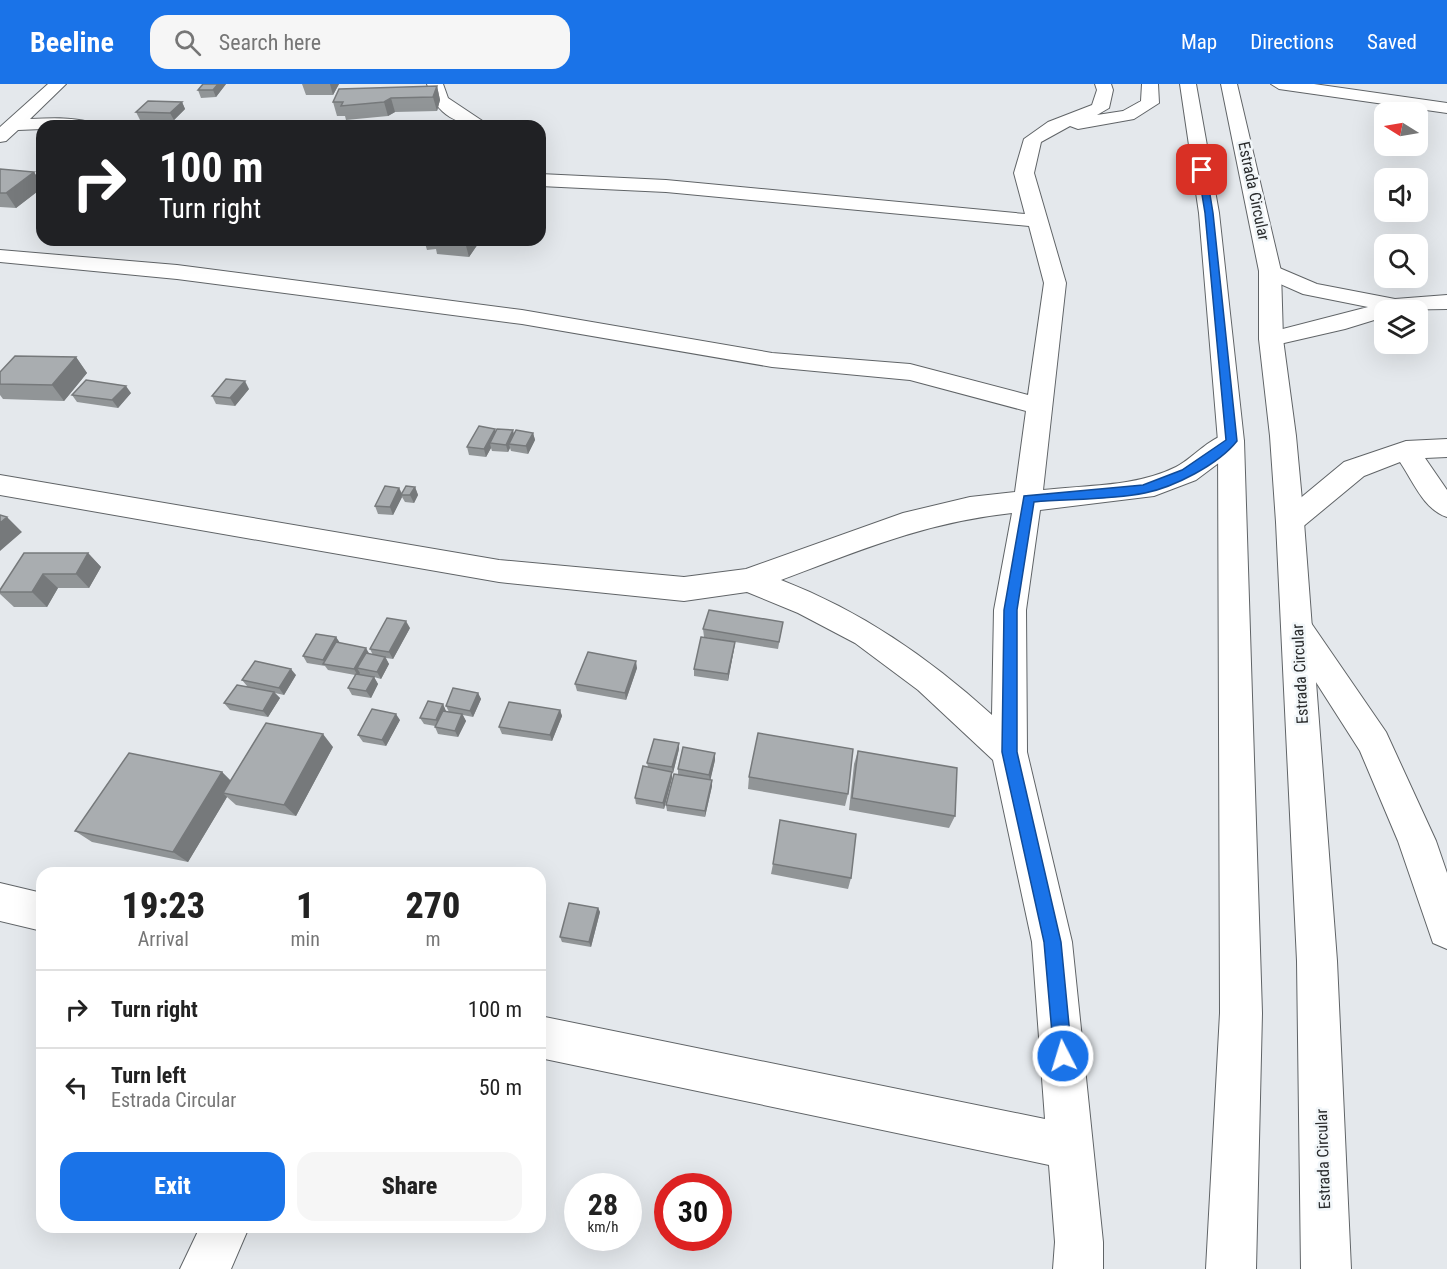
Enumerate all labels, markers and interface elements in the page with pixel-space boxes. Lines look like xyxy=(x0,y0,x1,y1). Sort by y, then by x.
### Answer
search box xyxy=(150,15,570,69)
text: Beeline xyxy=(30,26,114,59)
icon: search xyxy=(171,26,204,59)
text: Search here xyxy=(219,30,321,55)
text: Map xyxy=(1181,30,1217,54)
text: Directions xyxy=(1250,30,1334,54)
text: Saved xyxy=(1367,30,1417,54)
north arrow xyxy=(1374,102,1428,156)
map controls xyxy=(1374,102,1428,354)
street label: Estrada Circular xyxy=(1234,140,1274,242)
text: 100 m xyxy=(159,143,264,192)
icon: right xyxy=(60,144,138,222)
pin xyxy=(1176,144,1227,195)
icon: arrive xyxy=(1185,153,1218,186)
button: sound xyxy=(1374,168,1428,222)
text: Turn right xyxy=(159,193,261,225)
button: search xyxy=(1374,234,1428,288)
button: layers xyxy=(1374,300,1428,354)
street label: Estrada Circular xyxy=(1288,623,1312,725)
text: 19:23 xyxy=(122,885,205,927)
text: 1 xyxy=(296,885,314,927)
text: 270 xyxy=(405,885,460,927)
text: Arrival xyxy=(138,927,189,951)
text: min xyxy=(291,927,320,951)
text: m xyxy=(425,927,440,951)
icon: right xyxy=(60,993,93,1026)
text: Turn right xyxy=(111,997,198,1022)
text: 100 m xyxy=(468,997,522,1022)
position arrow xyxy=(1031,1024,1095,1088)
text: Turn left xyxy=(111,1063,186,1088)
icon: left xyxy=(60,1071,93,1104)
text: 50 m xyxy=(479,1075,522,1100)
text: Estrada Circular xyxy=(111,1088,236,1112)
street label: Estrada Circular xyxy=(1312,1108,1334,1209)
button: Exit xyxy=(60,1152,285,1221)
button: Share xyxy=(297,1152,522,1221)
speed limit sign: 30 xyxy=(654,1173,732,1251)
text: 28 xyxy=(588,1187,618,1222)
text: km/h xyxy=(588,1218,618,1236)

